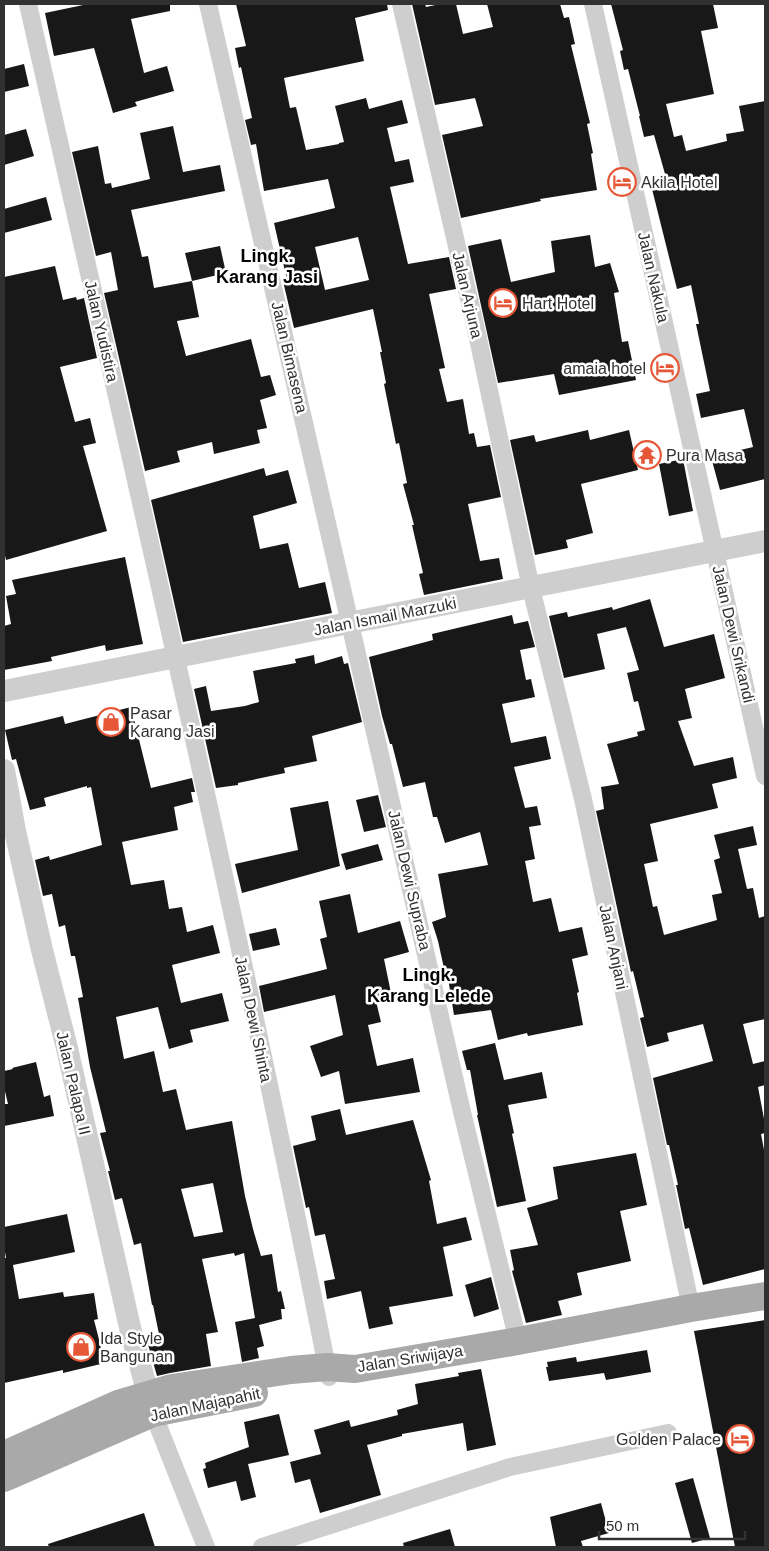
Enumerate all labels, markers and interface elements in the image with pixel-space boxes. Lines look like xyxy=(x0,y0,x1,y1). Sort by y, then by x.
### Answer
hotel icon: Akila Hotel xyxy=(607,167,637,197)
place label: Akila Hotel xyxy=(641,174,717,191)
street label: Jalan Nakula xyxy=(635,230,672,324)
district label: Lingk. Karang Jasi xyxy=(216,246,318,287)
street label: Jalan Arjuna xyxy=(449,250,486,340)
street label: Jalan Yudistira xyxy=(82,279,121,384)
hotel icon: Hart Hotel xyxy=(488,288,518,318)
place label: Hart Hotel xyxy=(522,295,594,312)
street label: Jalan Bimasena xyxy=(268,300,311,415)
hotel icon: amaia hotel xyxy=(650,353,680,383)
place label: amaia hotel xyxy=(563,360,646,377)
temple icon: Pura Masa xyxy=(632,440,662,470)
place label: Pura Masa xyxy=(666,447,743,464)
street label: Jalan Dewi Srikandi xyxy=(709,564,758,704)
street label: Jalan Ismail Marzuki xyxy=(312,594,458,639)
place label: Pasar Karang Jasi xyxy=(130,705,215,740)
shop icon: Pasar Karang Jasi xyxy=(96,707,126,737)
street label: Jalan Dewi Supraba xyxy=(385,808,434,952)
street label: Jalan Anjani xyxy=(596,903,631,991)
street label: Jalan Dewi Shinta xyxy=(232,955,275,1084)
district label: Lingk. Karang Lelede xyxy=(367,965,491,1006)
street label: Jalan Palapa II xyxy=(53,1030,94,1137)
place label: Ida Style Bangunan xyxy=(100,1330,173,1365)
shop icon: Ida Style Bangunan xyxy=(66,1332,96,1362)
street label: Jalan Sriwijaya xyxy=(356,1342,464,1375)
street label: Jalan Majapahit xyxy=(149,1384,262,1424)
hotel icon: Golden Palace xyxy=(725,1424,755,1454)
place label: Golden Palace xyxy=(616,1431,721,1448)
scale bar xyxy=(599,1508,745,1540)
text: 50 m xyxy=(606,1517,639,1534)

